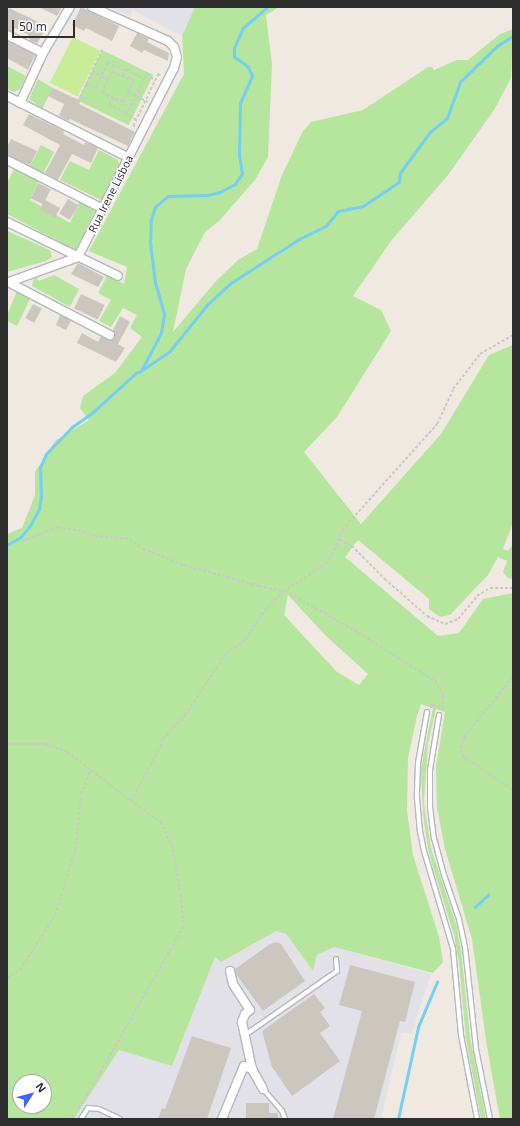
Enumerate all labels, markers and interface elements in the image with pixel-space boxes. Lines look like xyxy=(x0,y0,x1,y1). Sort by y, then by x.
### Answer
scale bar xyxy=(14,12,77,38)
text: 50 m xyxy=(19,18,47,35)
street label: Rua Irene Lisboa xyxy=(86,153,136,235)
north arrow xyxy=(12,1074,52,1114)
text: N xyxy=(33,1079,50,1095)

